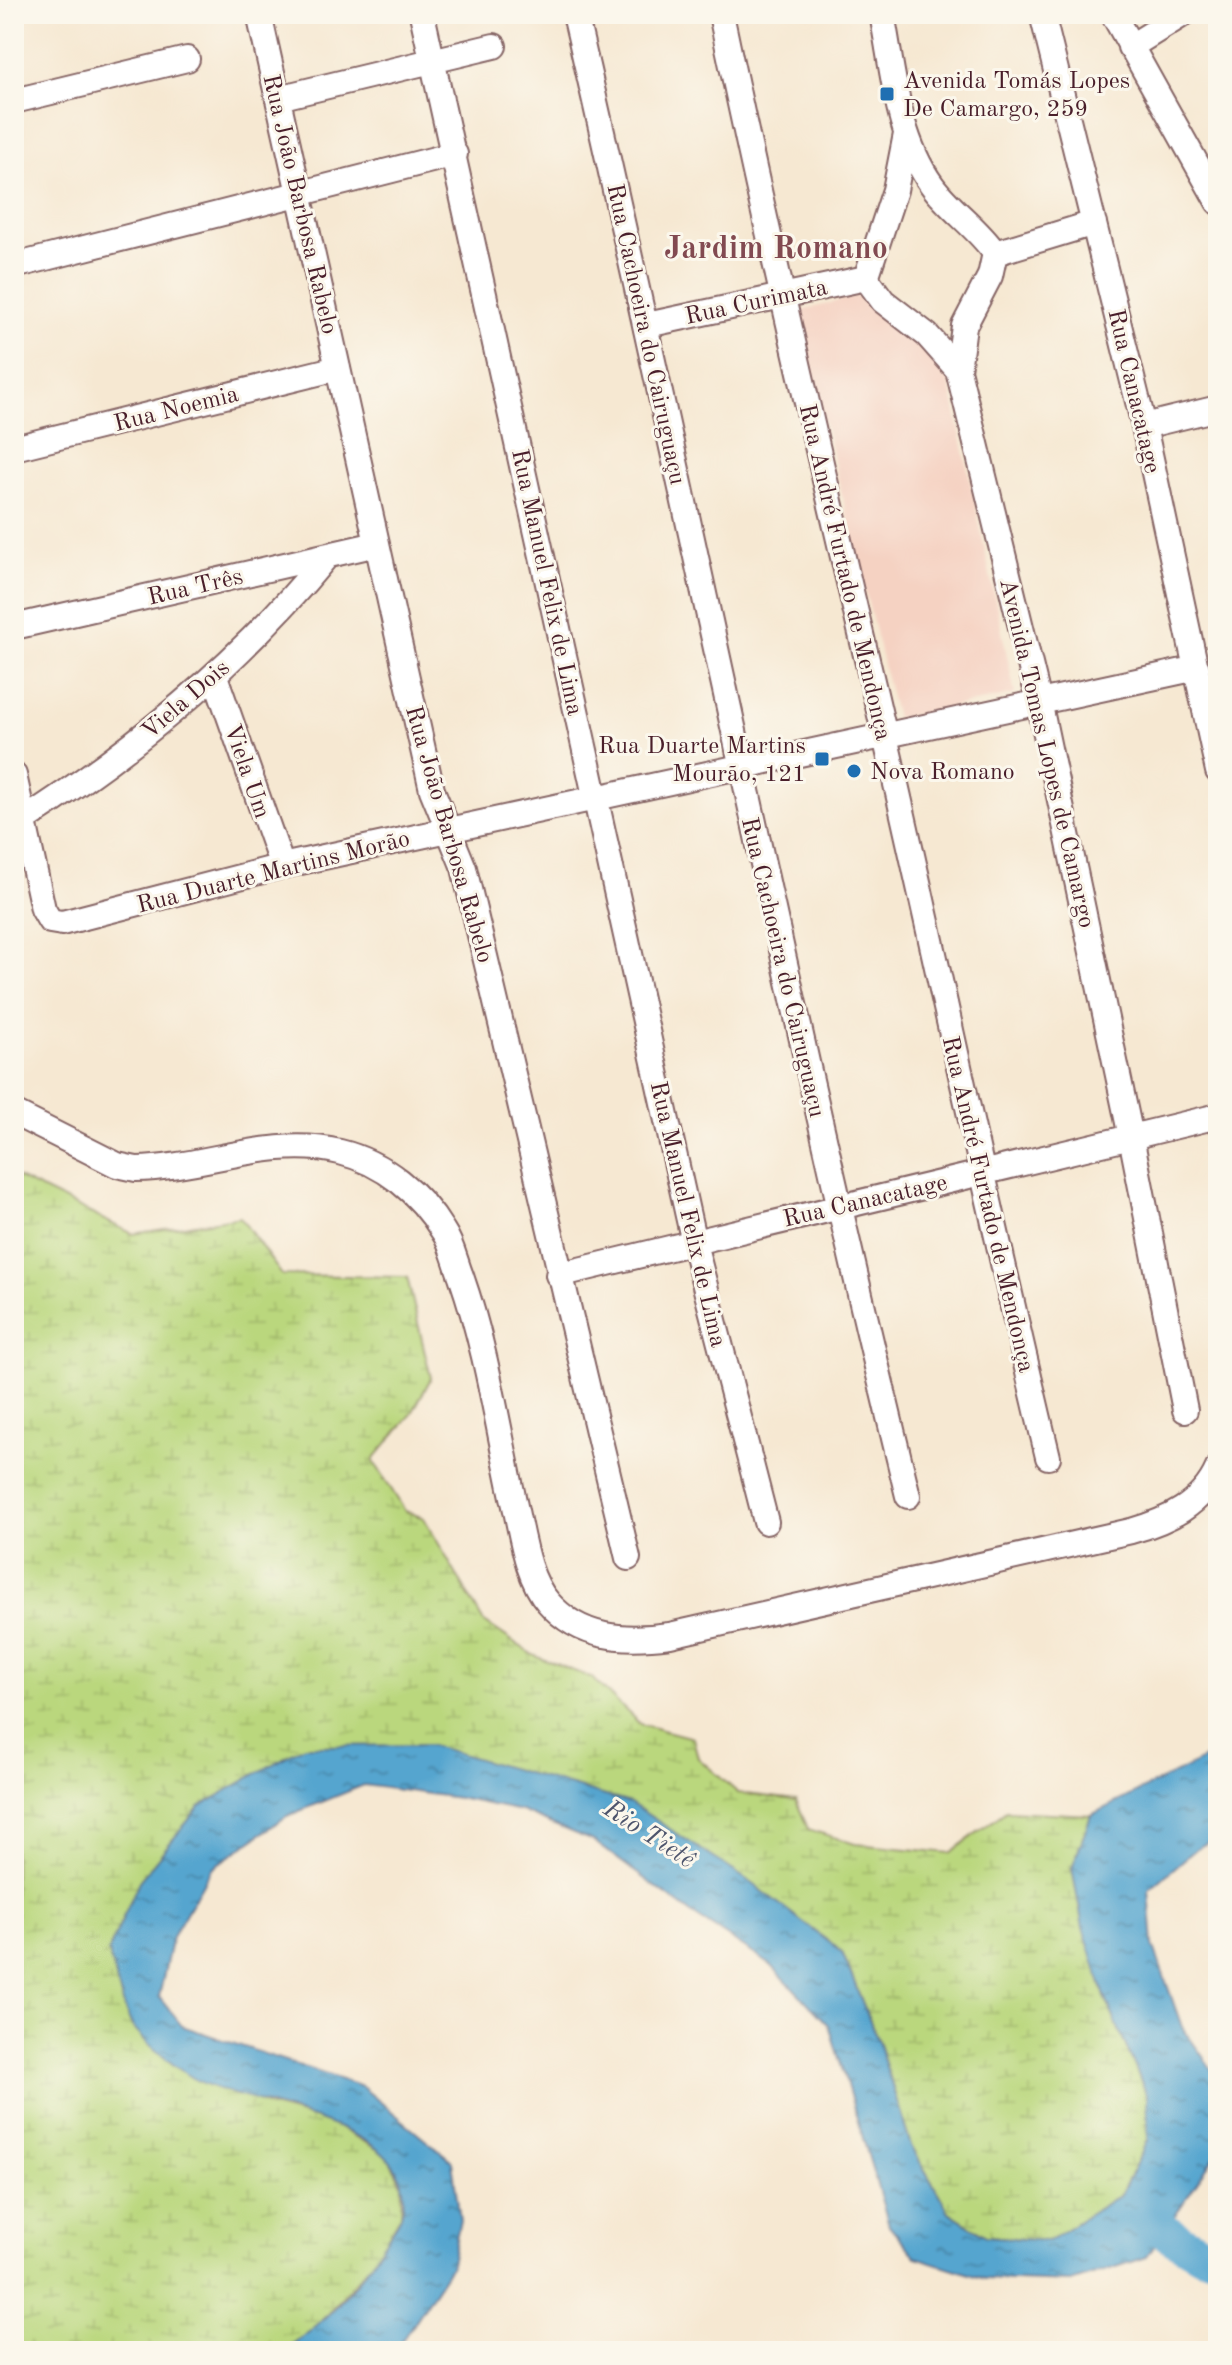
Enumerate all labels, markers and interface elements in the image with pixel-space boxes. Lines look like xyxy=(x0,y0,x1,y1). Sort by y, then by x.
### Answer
place label: Avenida Tomás Lopes De Camargo, 259 xyxy=(903,70,1130,122)
street label: Rua João Barbosa Rabelo xyxy=(257,72,341,337)
marker: Avenida Tomás Lopes De Camargo, 259 xyxy=(878,85,896,103)
street label: Rua Cachoeira do Cairuguaçu xyxy=(601,182,689,487)
district label: Jardim Romano xyxy=(664,234,888,266)
street label: Rua Curimata xyxy=(683,276,830,330)
street label: Rua Canacatage xyxy=(1102,307,1164,476)
street label: Rua Noemia xyxy=(112,383,241,437)
street label: Rua André Furtado de Mendonça xyxy=(794,402,895,743)
street label: Rua Manuel Felix de Lima xyxy=(506,447,586,718)
street label: Rua Três xyxy=(145,565,245,611)
street label: Avenida Tomas Lopes de Camargo xyxy=(994,576,1098,930)
street label: Viela Dois xyxy=(138,656,235,745)
street label: Rua João Barbosa Rabelo xyxy=(400,703,496,966)
street label: Viela Um xyxy=(219,721,273,822)
place label: Rua Duarte Martins Mourão, 121 xyxy=(598,735,806,787)
marker: Rua Duarte Martins Mourão, 121 xyxy=(813,750,831,768)
place label: Nova Romano xyxy=(870,761,1015,785)
marker: Nova Romano xyxy=(845,762,863,780)
street label: Rua Cachoeira do Cairuguaçu xyxy=(736,815,828,1120)
street label: Rua Duarte Martins Morão xyxy=(135,827,412,918)
street label: Rua André Furtado de Mendonça xyxy=(937,1034,1038,1375)
street label: Rua Manuel Felix de Lima xyxy=(645,1079,729,1350)
street label: Rua Canacatage xyxy=(781,1171,950,1233)
water label: Rio Tietê xyxy=(598,1795,700,1874)

